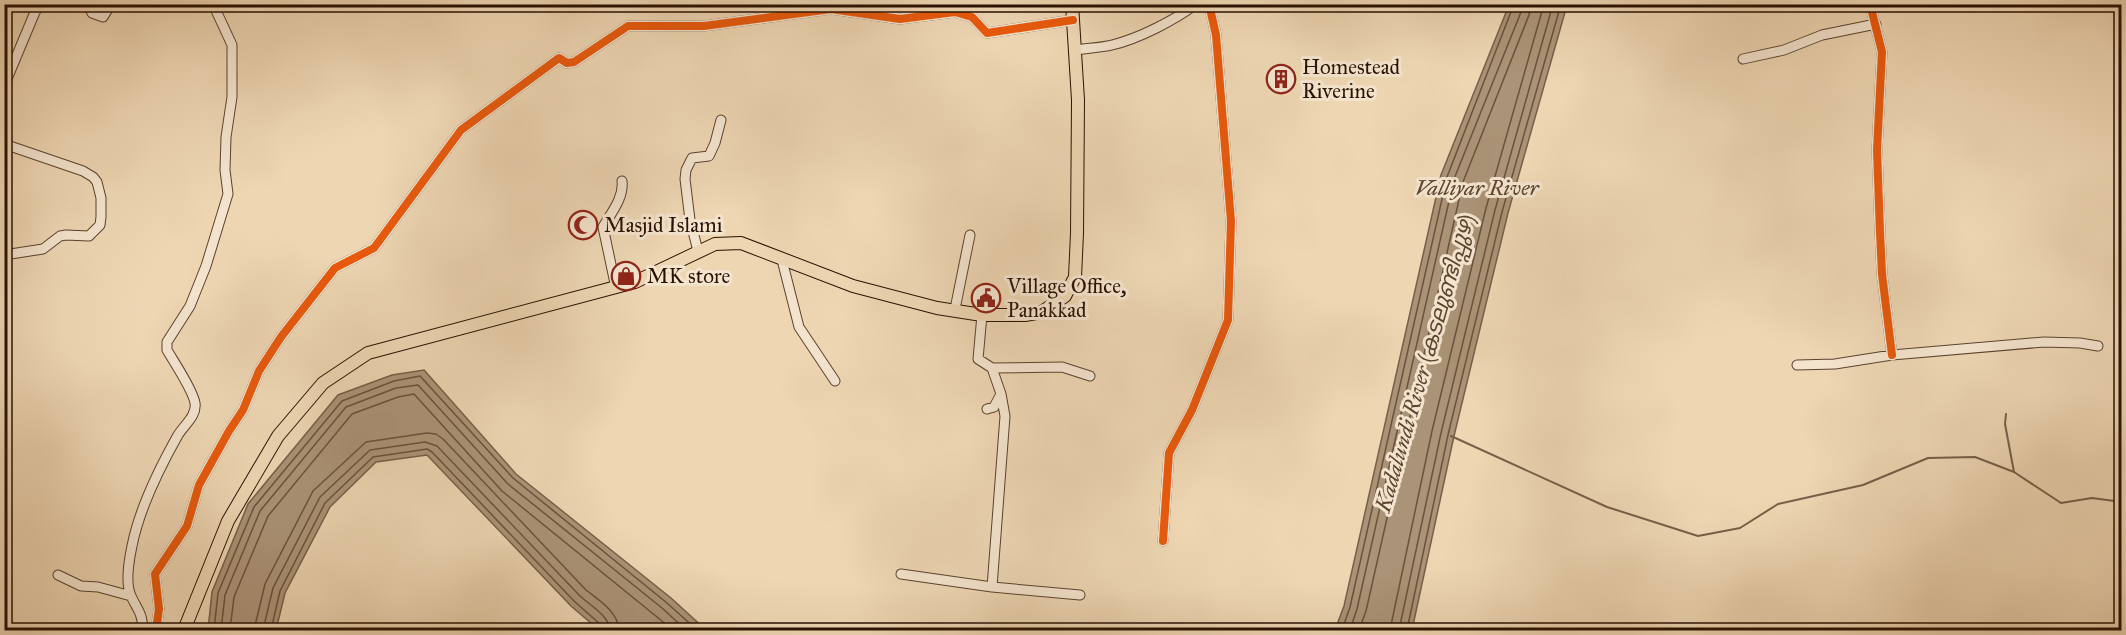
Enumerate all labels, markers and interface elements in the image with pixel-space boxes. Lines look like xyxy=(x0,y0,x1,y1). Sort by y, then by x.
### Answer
place label: Homestead Riverine xyxy=(1302,54,1401,104)
building icon: Homestead Riverine xyxy=(1265,63,1297,95)
water label: Valliyar River xyxy=(1415,174,1540,201)
mosque icon: Masjid Islami xyxy=(567,209,599,241)
water label: Kadalundi River (കടലുണ്ടിപ്പുഴ) xyxy=(1369,211,1482,516)
place label: Masjid Islami xyxy=(604,212,723,238)
shop icon: MK store xyxy=(610,260,642,292)
place label: MK store xyxy=(647,263,731,289)
place label: Village Office, Panakkad xyxy=(1006,273,1126,323)
public building icon: Village Office, Panakkad xyxy=(970,282,1002,314)

